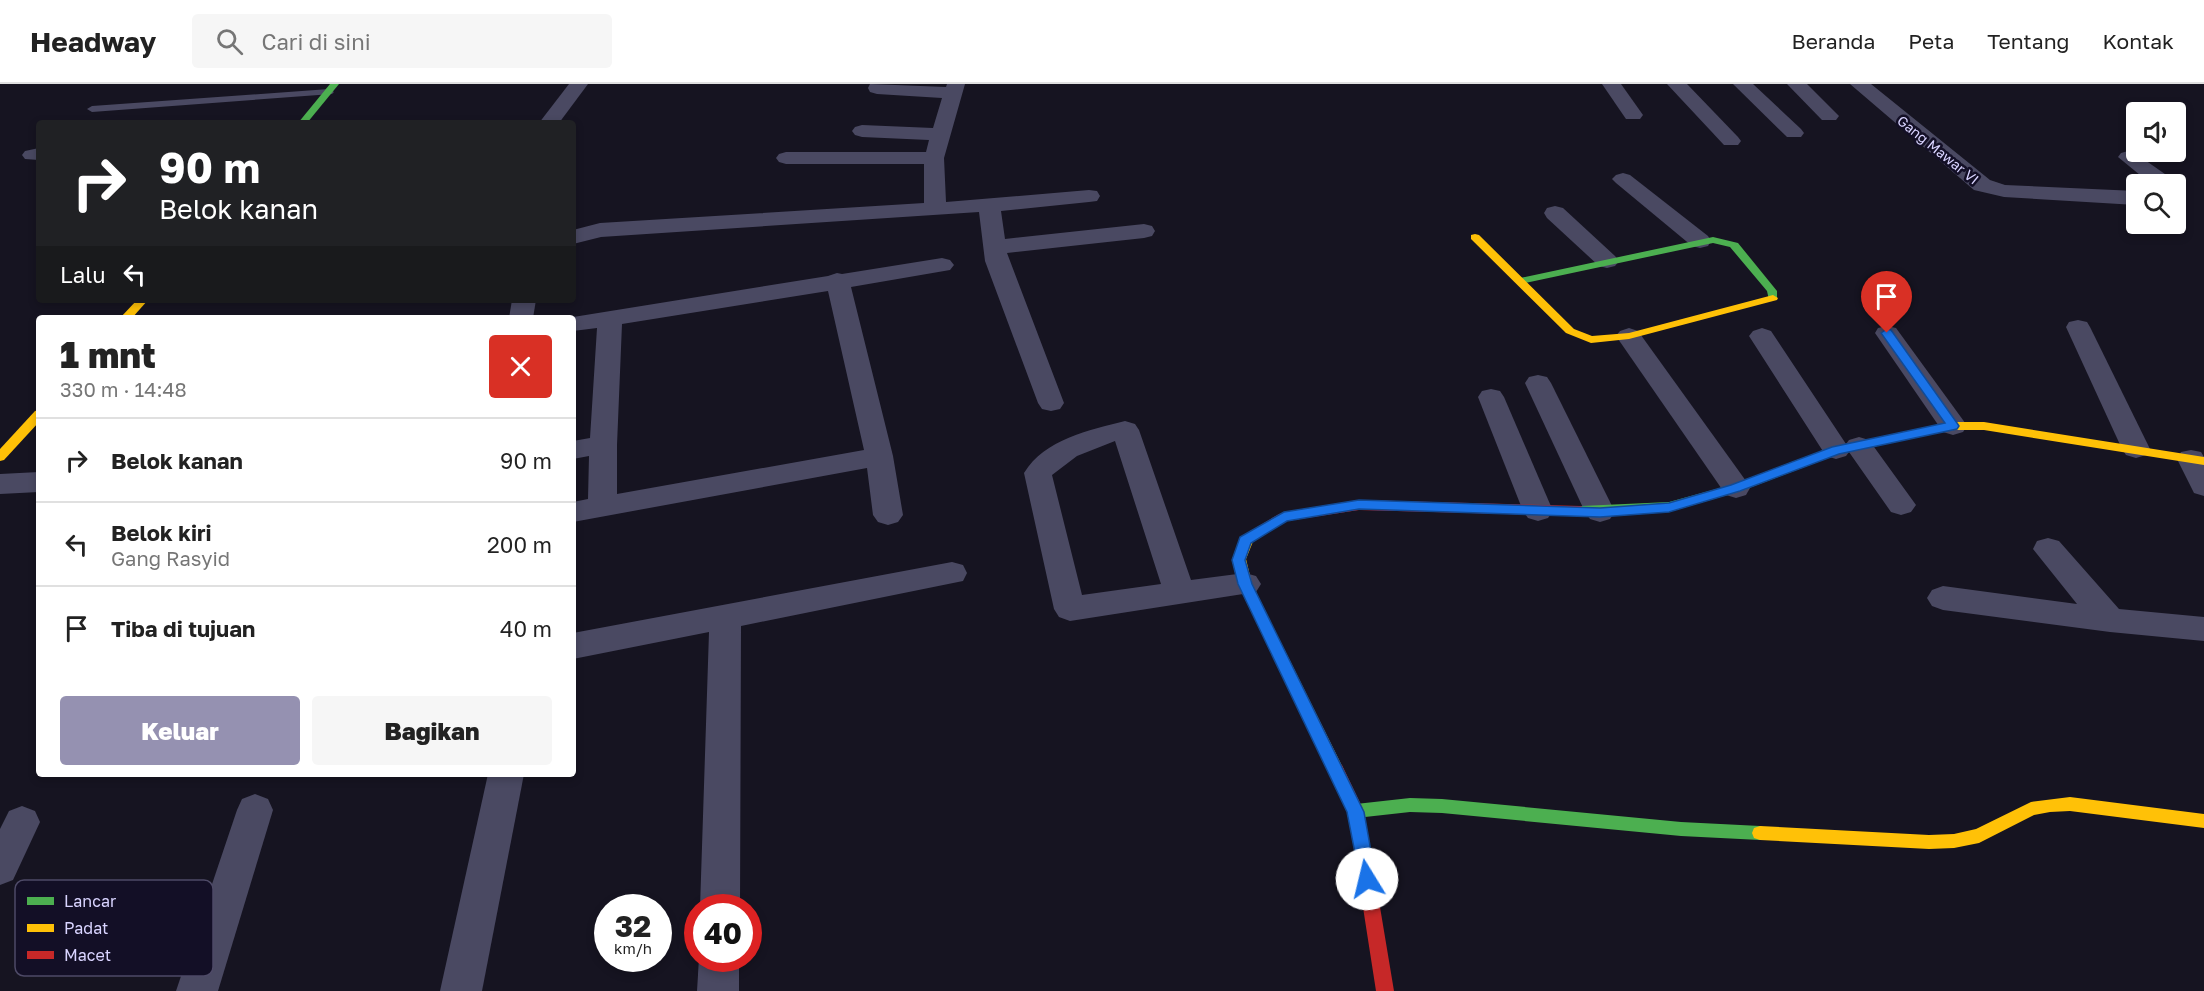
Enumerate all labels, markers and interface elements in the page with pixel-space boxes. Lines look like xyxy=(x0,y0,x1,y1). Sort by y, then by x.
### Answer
search box xyxy=(192,14,612,68)
text: Headway xyxy=(30,25,156,58)
icon: search xyxy=(213,25,246,58)
text: Cari di sini xyxy=(261,28,371,55)
text: Beranda xyxy=(1792,28,1875,54)
text: Peta xyxy=(1908,28,1954,54)
text: Tentang xyxy=(1987,28,2069,54)
text: Kontak xyxy=(2102,28,2174,54)
map controls xyxy=(2126,102,2186,234)
button: sound xyxy=(2126,102,2186,162)
street label: Gang Mawar VI xyxy=(1894,112,1983,188)
text: 90 m xyxy=(159,142,260,192)
icon: right xyxy=(60,144,138,222)
button: search xyxy=(2126,174,2186,234)
text: Belok kanan xyxy=(159,193,318,225)
icon: left xyxy=(118,258,151,291)
text: Lalu xyxy=(60,261,106,288)
pin xyxy=(1861,271,1912,333)
icon: arrive xyxy=(1870,280,1903,313)
text: 1 mnt xyxy=(60,333,156,376)
button: close xyxy=(489,335,552,398)
text: 330 m · 14:48 xyxy=(60,377,187,401)
icon: right xyxy=(60,444,93,477)
text: Belok kanan xyxy=(111,447,243,474)
text: 90 m xyxy=(500,447,552,474)
text: Belok kiri xyxy=(111,519,212,546)
icon: left xyxy=(60,528,93,561)
text: 200 m xyxy=(487,531,552,558)
text: Gang Rasyid xyxy=(111,546,230,570)
icon: arrive xyxy=(60,612,93,645)
text: Tiba di tujuan xyxy=(111,615,255,642)
text: 40 m xyxy=(500,615,552,642)
button: Keluar xyxy=(60,696,300,765)
button: Bagikan xyxy=(312,696,552,765)
position arrow xyxy=(1335,847,1399,911)
legend xyxy=(15,880,213,976)
text: Lancar xyxy=(64,891,116,911)
speed limit sign: 40 xyxy=(684,894,762,972)
text: 32 xyxy=(615,908,651,944)
text: Padat xyxy=(64,918,108,938)
text: km/h xyxy=(614,939,652,957)
text: Macet xyxy=(64,945,111,965)

